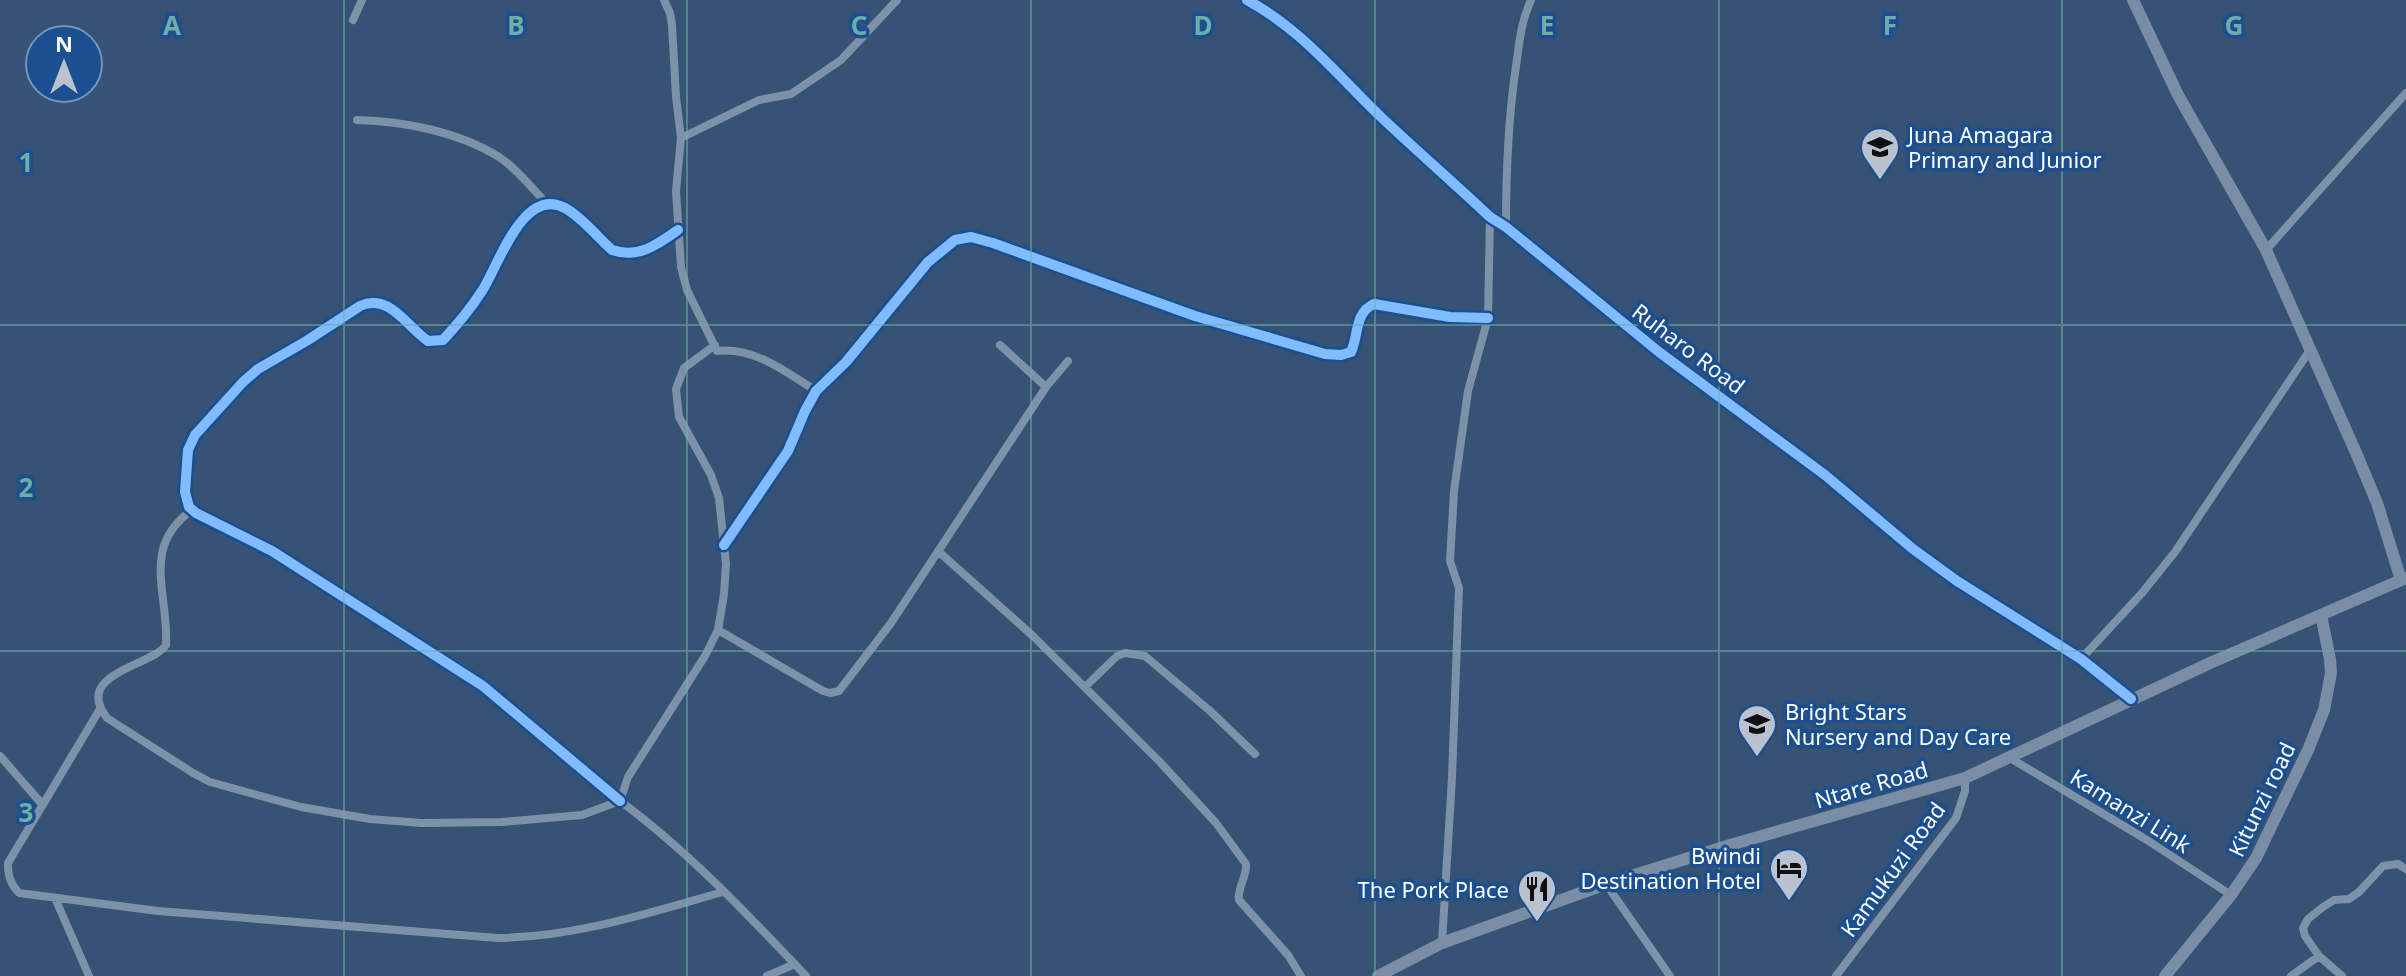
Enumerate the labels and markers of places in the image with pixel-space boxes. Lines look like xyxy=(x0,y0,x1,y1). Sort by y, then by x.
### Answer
place label: Juna Amagara Primary and Junior xyxy=(1906,119,2101,174)
school or university icon: Juna Amagara Primary and Junior xyxy=(1859,126,1901,181)
place label: Bright Stars Nursery and Day Care xyxy=(1785,696,2011,751)
school or university icon: Bright Stars Nursery and Day Care xyxy=(1736,703,1778,758)
place label: Bwindi Destination Hotel xyxy=(1581,840,1761,895)
hotel icon: Bwindi Destination Hotel xyxy=(1768,847,1810,902)
restaurant icon: The Pork Place xyxy=(1516,868,1558,923)
place label: The Pork Place xyxy=(1358,874,1509,904)

